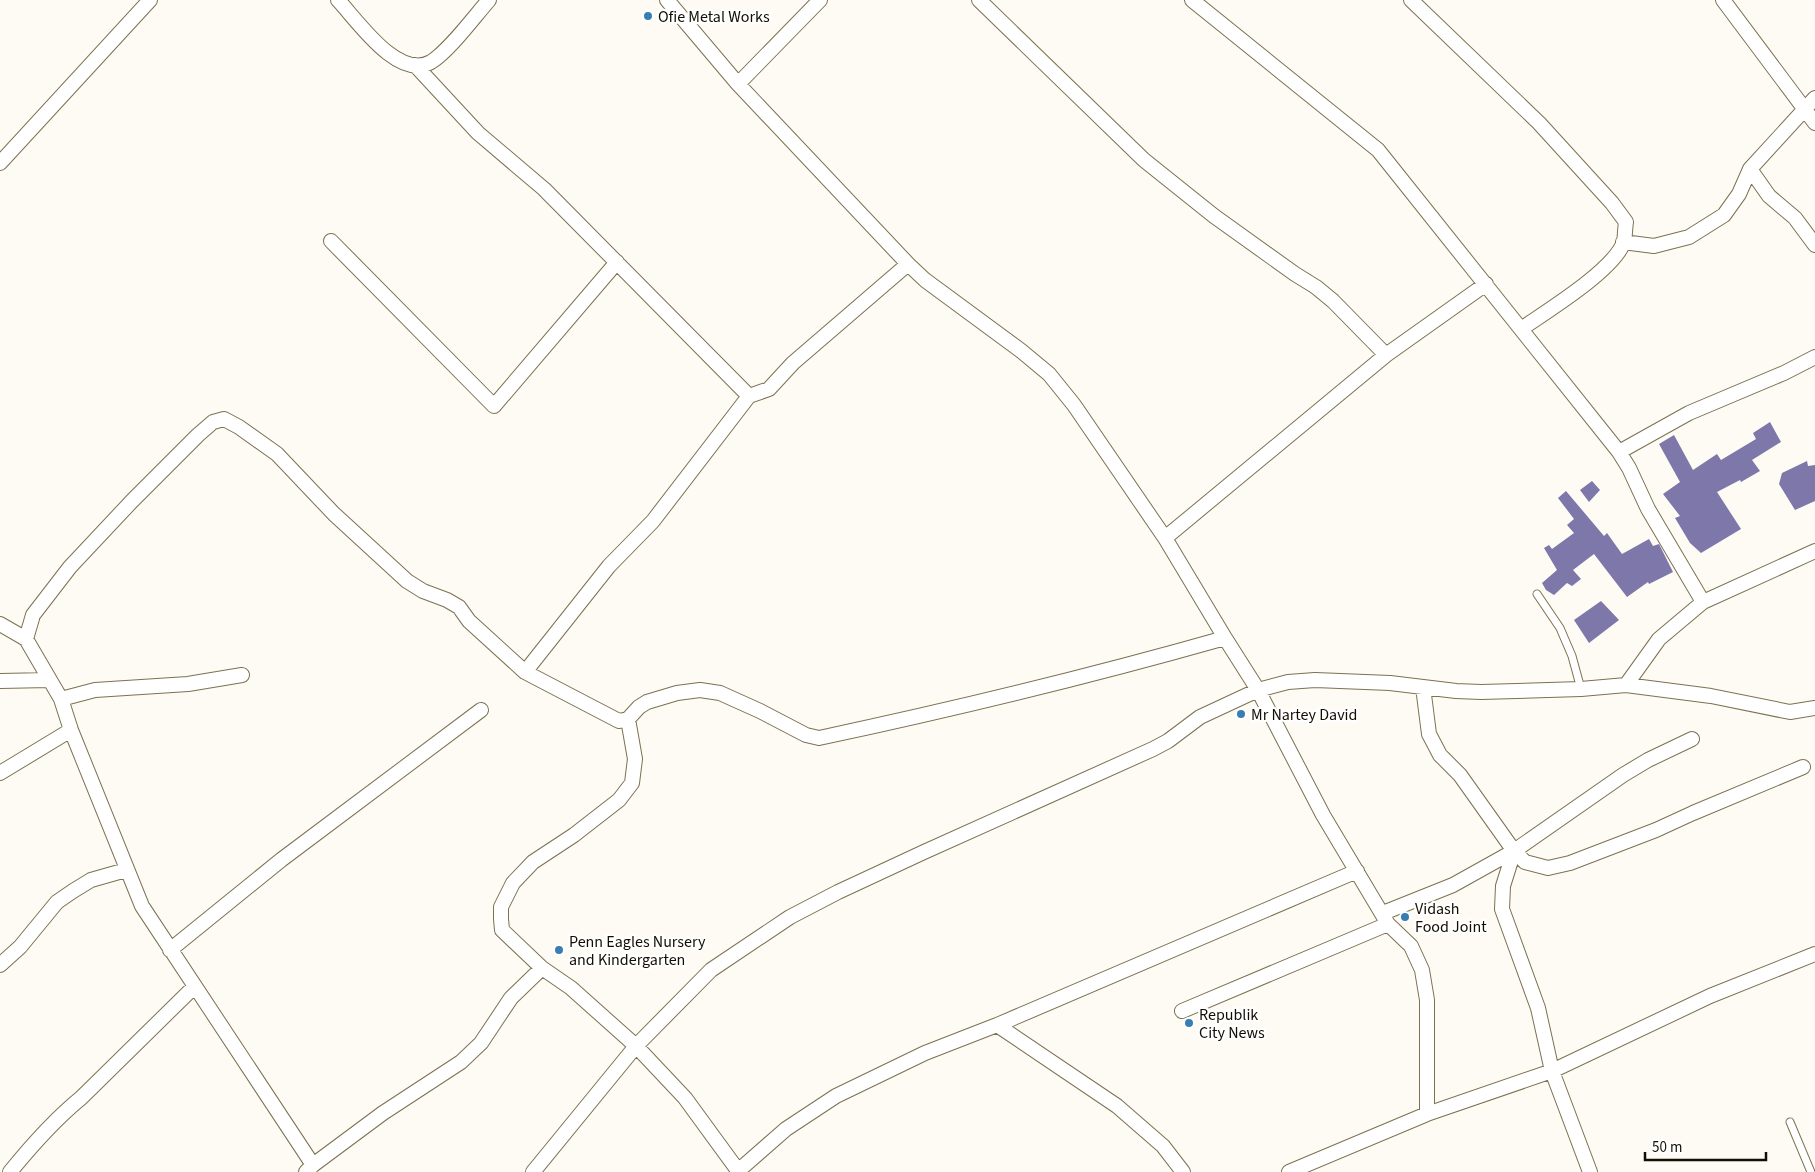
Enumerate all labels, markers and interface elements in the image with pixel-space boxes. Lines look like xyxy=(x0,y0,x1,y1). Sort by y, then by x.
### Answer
place label: Ofie Metal Works xyxy=(658,6,770,28)
marker: Ofie Metal Works xyxy=(642,10,654,22)
place label: Mr Nartey David xyxy=(1251,704,1357,726)
marker: Mr Nartey David xyxy=(1235,708,1247,720)
place label: Vidash Food Joint xyxy=(1415,898,1487,938)
marker: Vidash Food Joint xyxy=(1399,911,1411,923)
place label: Penn Eagles Nursery and Kindergarten xyxy=(569,931,706,971)
marker: Penn Eagles Nursery and Kindergarten xyxy=(553,944,565,956)
place label: Republik City News xyxy=(1199,1004,1265,1044)
marker: Republik City News xyxy=(1183,1017,1195,1029)
scale bar xyxy=(1645,1130,1766,1162)
text: 50 m xyxy=(1652,1137,1682,1158)

